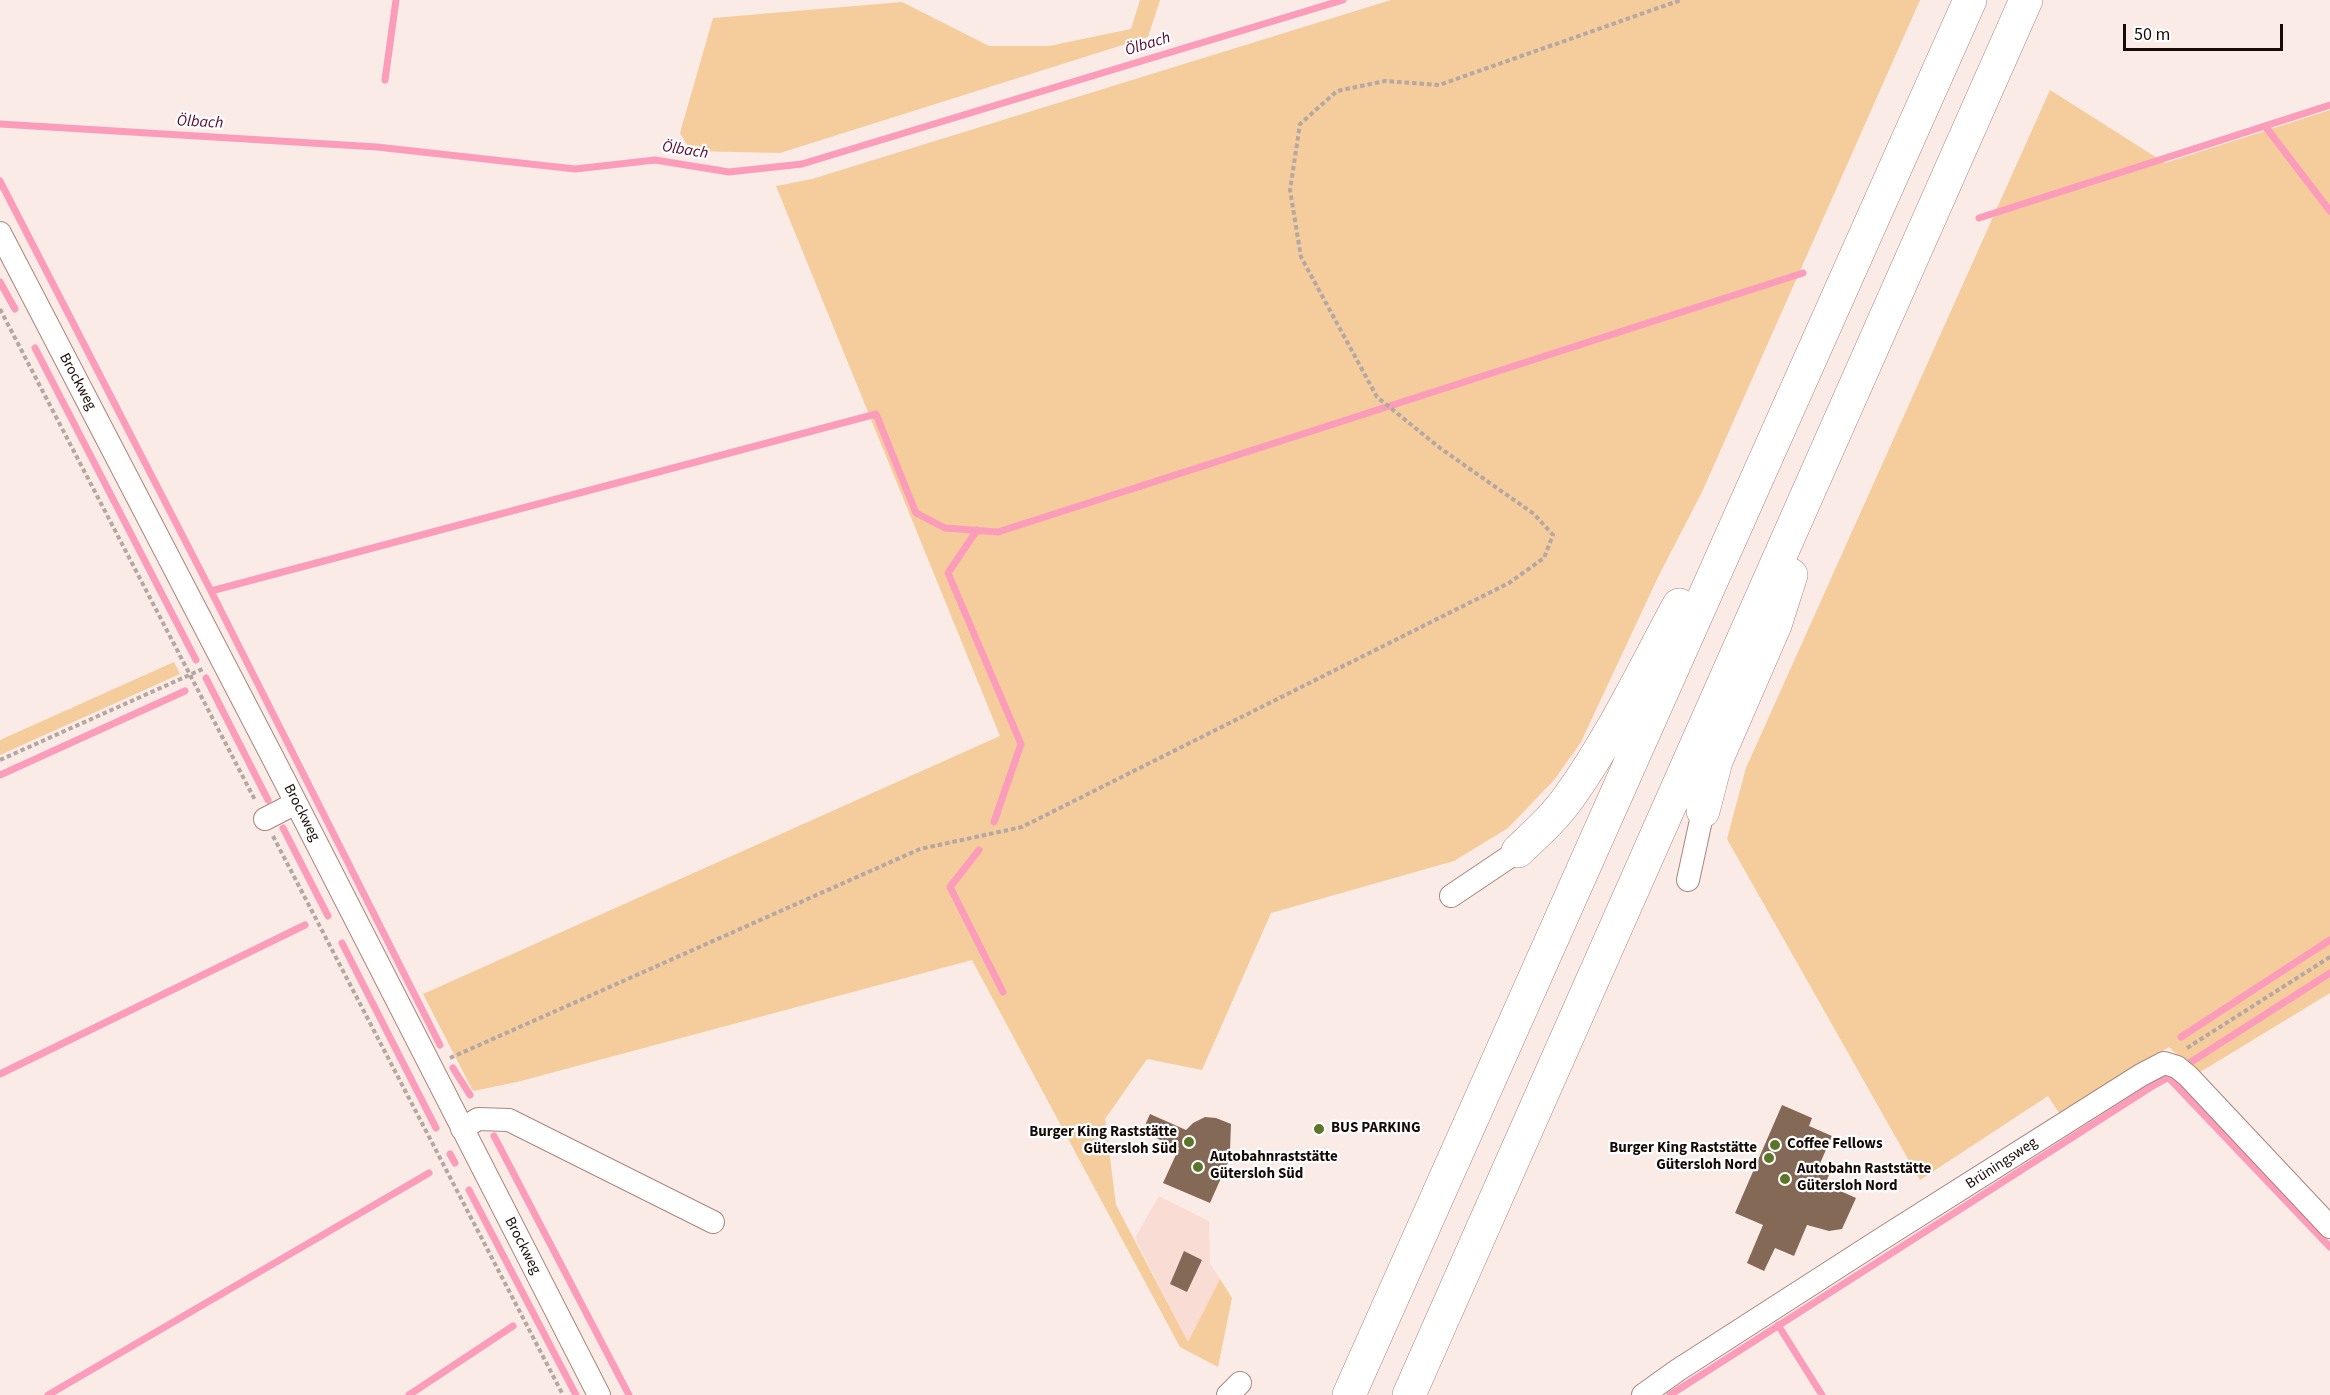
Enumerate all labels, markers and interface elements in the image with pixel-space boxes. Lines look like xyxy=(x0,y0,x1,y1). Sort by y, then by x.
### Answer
scale bar xyxy=(2126,12,2286,50)
text: 50 m xyxy=(2134,22,2170,47)
water label: Ölbach xyxy=(1123,29,1173,61)
water label: Ölbach xyxy=(176,112,224,134)
water label: Ölbach xyxy=(660,138,710,164)
street label: Brockweg xyxy=(55,350,99,414)
street label: Brockweg xyxy=(279,781,323,845)
place label: BUS PARKING xyxy=(1331,1120,1421,1138)
marker: BUS PARKING xyxy=(1312,1122,1326,1136)
place label: Burger King Raststätte Gütersloh Süd xyxy=(1029,1124,1177,1159)
street label: Brüningsweg xyxy=(1963,1134,2041,1194)
marker: Burger King Raststätte Gütersloh Süd xyxy=(1182,1135,1196,1149)
place label: Coffee Fellows xyxy=(1787,1136,1883,1154)
marker: Coffee Fellows xyxy=(1768,1138,1782,1152)
place label: Burger King Raststätte Gütersloh Nord xyxy=(1609,1140,1757,1175)
place label: Autobahnraststätte Gütersloh Süd xyxy=(1210,1149,1338,1184)
marker: Burger King Raststätte Gütersloh Nord xyxy=(1762,1151,1776,1165)
marker: Autobahnraststätte Gütersloh Süd xyxy=(1191,1160,1205,1174)
place label: Autobahn Raststätte Gütersloh Nord xyxy=(1797,1161,1931,1196)
marker: Autobahn Raststätte Gütersloh Nord xyxy=(1778,1172,1792,1186)
street label: Brockweg xyxy=(500,1214,544,1278)

